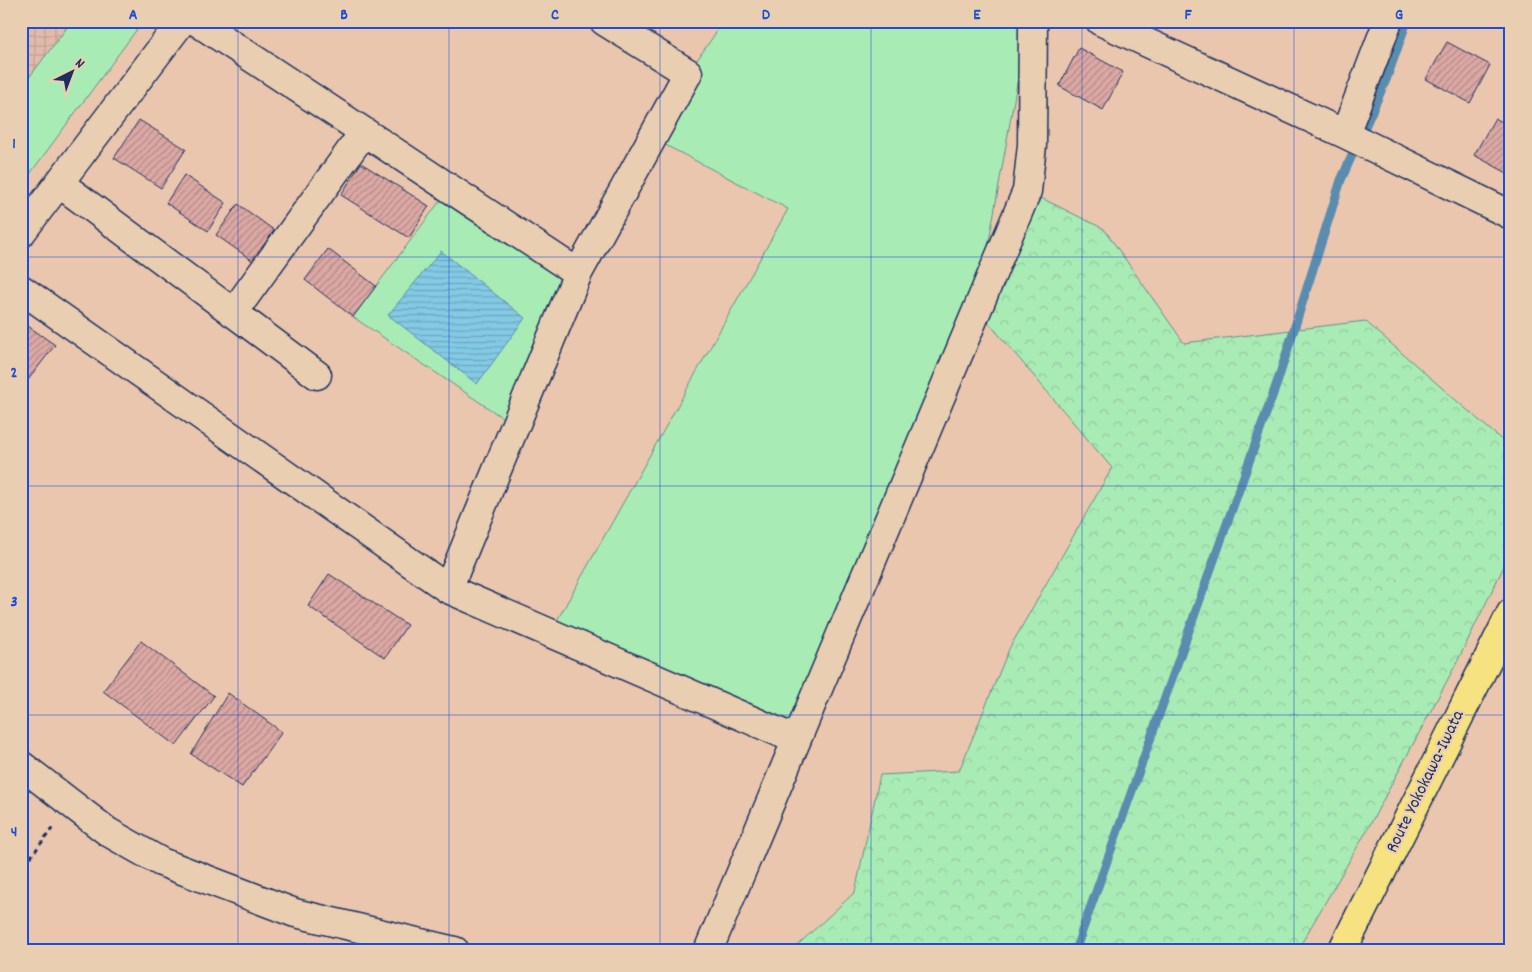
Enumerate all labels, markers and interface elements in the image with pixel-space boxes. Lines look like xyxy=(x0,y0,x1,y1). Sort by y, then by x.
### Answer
text: A xyxy=(129,4,138,27)
text: B xyxy=(340,4,348,27)
text: C xyxy=(551,4,559,27)
text: D xyxy=(762,4,771,27)
text: E xyxy=(973,4,981,27)
text: F xyxy=(1184,4,1192,27)
text: G xyxy=(1395,4,1403,27)
north arrow xyxy=(48,48,98,98)
text: N xyxy=(70,54,89,74)
text: 1 xyxy=(12,133,16,156)
text: 2 xyxy=(11,362,18,385)
text: 3 xyxy=(10,591,18,614)
street label: Route Yokokawa-Iwata xyxy=(1381,706,1472,858)
text: 4 xyxy=(11,821,17,844)

